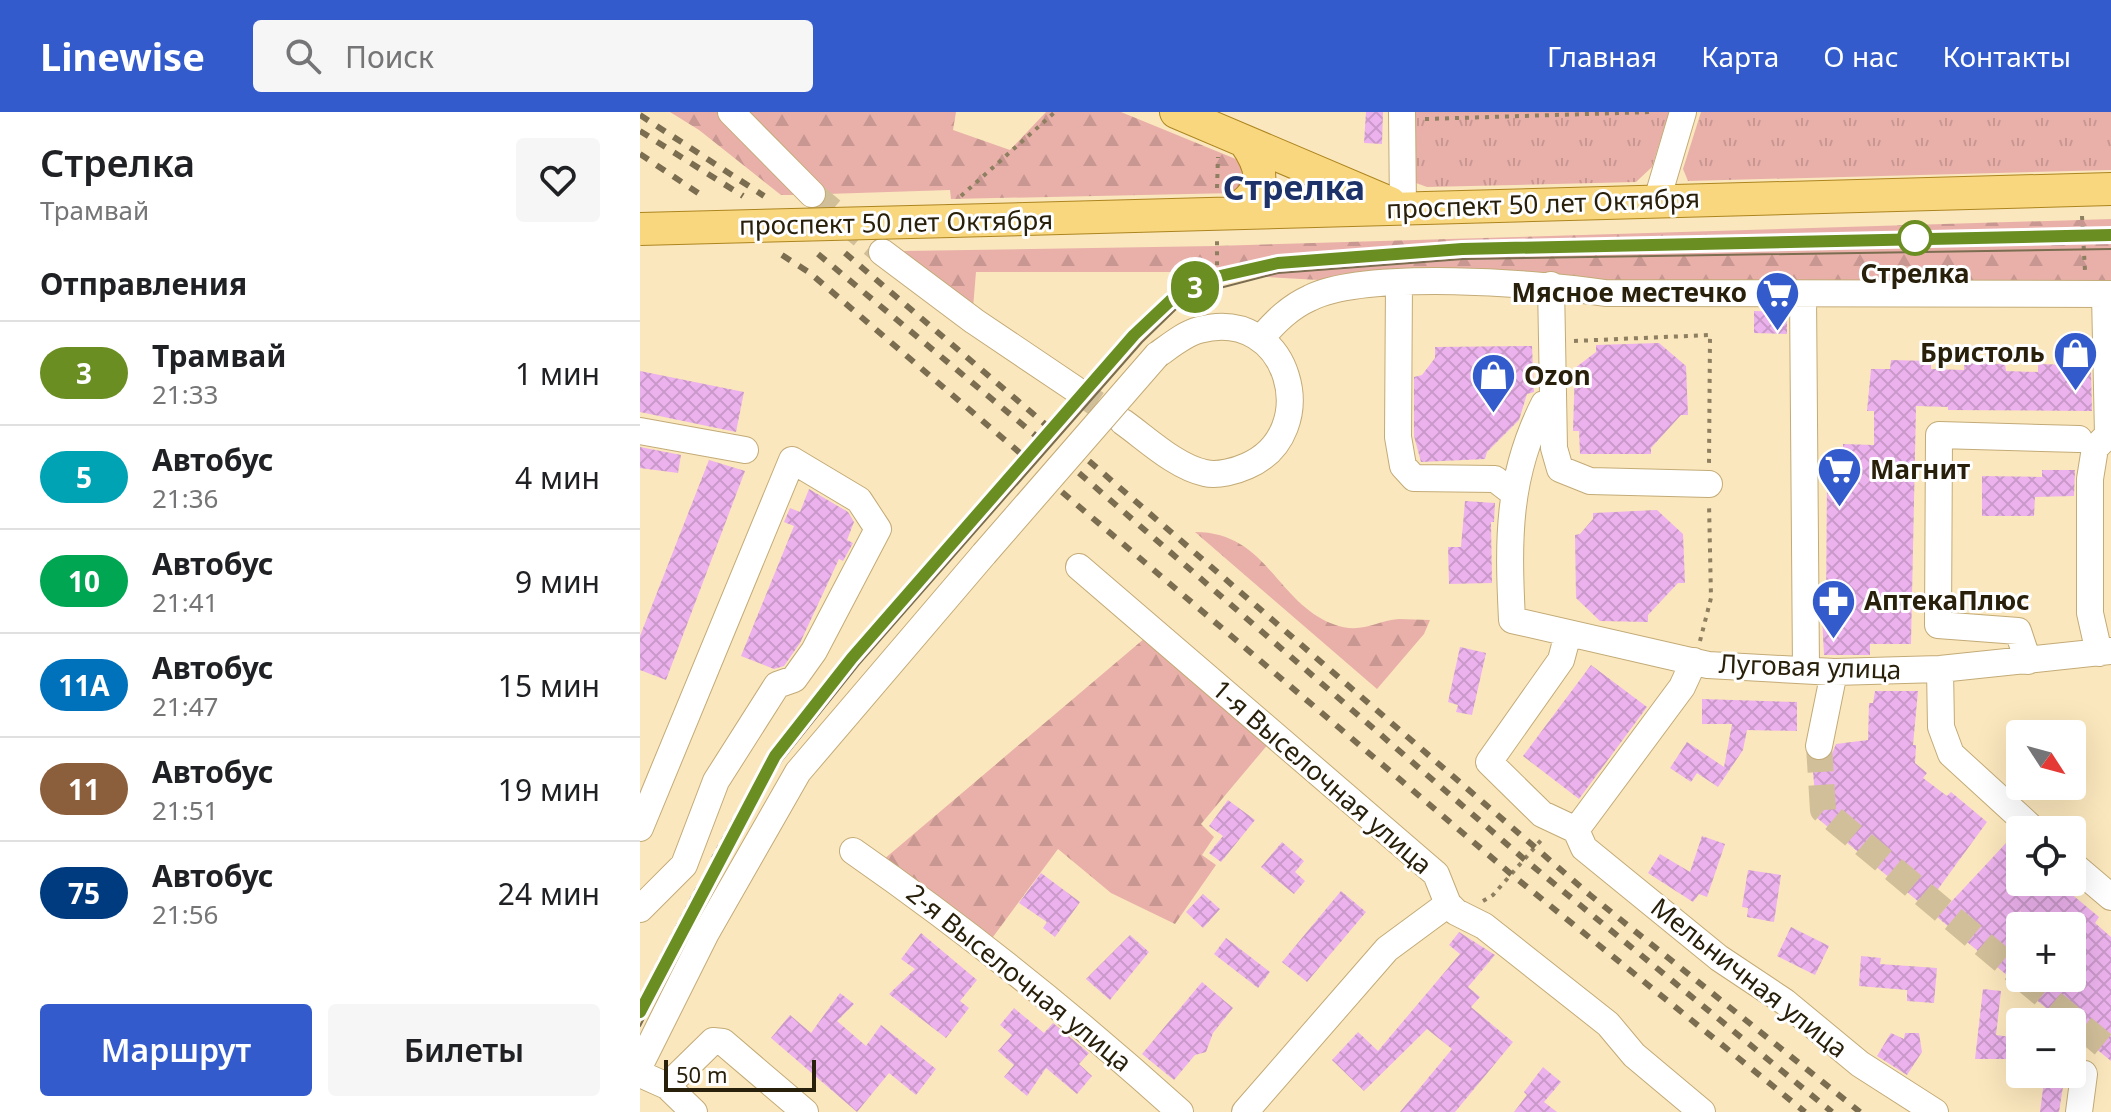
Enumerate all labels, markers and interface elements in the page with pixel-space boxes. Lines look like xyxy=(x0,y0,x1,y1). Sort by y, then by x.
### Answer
search box xyxy=(253,20,813,92)
text: Linewise xyxy=(40,30,205,82)
icon: search xyxy=(281,34,325,78)
text: Поиск xyxy=(345,36,434,77)
text: Главная xyxy=(1547,37,1657,75)
text: Карта xyxy=(1701,37,1779,75)
text: О нас xyxy=(1823,37,1899,75)
text: Контакты xyxy=(1943,37,2071,75)
text: Стрелка xyxy=(40,136,195,188)
button: heart xyxy=(516,138,600,222)
district label: Стрелка xyxy=(1223,164,1365,210)
street label: проспект 50 лет Октября xyxy=(1385,180,1701,226)
text: Трамвай xyxy=(40,192,149,228)
street label: проспект 50 лет Октября xyxy=(739,201,1053,243)
marker: Стрелка xyxy=(1898,221,1932,255)
place label: Стрелка xyxy=(1861,255,1969,291)
line badge: 3 xyxy=(1169,261,1221,313)
text: Отправления xyxy=(40,263,247,304)
text: 3 xyxy=(1187,268,1203,306)
supermarket icon: Мясное местечко xyxy=(1754,269,1802,332)
place label: Мясное местечко xyxy=(1511,274,1747,310)
shop icon: Бристоль xyxy=(2052,329,2100,392)
place label: Бристоль xyxy=(1920,334,2045,370)
text: Трамвай xyxy=(152,335,286,376)
shop icon: Ozon xyxy=(1469,352,1517,415)
text: 1 мин xyxy=(515,353,600,394)
text: 3 xyxy=(76,354,92,392)
place label: Ozon xyxy=(1524,357,1591,393)
text: 21:33 xyxy=(152,376,218,412)
text: Автобус xyxy=(152,439,274,480)
supermarket icon: Магнит xyxy=(1815,446,1863,509)
place label: Магнит xyxy=(1870,451,1970,487)
text: 4 мин xyxy=(515,457,600,498)
text: 5 xyxy=(76,458,92,496)
text: 21:36 xyxy=(152,480,218,516)
text: Автобус xyxy=(152,543,274,584)
text: 9 мин xyxy=(515,561,600,602)
text: 10 xyxy=(68,562,100,600)
pharmacy icon: АптекаПлюс xyxy=(1809,577,1857,640)
place label: АптекаПлюс xyxy=(1864,582,2030,618)
text: 21:41 xyxy=(152,584,218,620)
street label: Луговая улица xyxy=(1718,645,1902,687)
text: Автобус xyxy=(152,647,274,688)
text: 15 мин xyxy=(498,665,600,706)
text: 11А xyxy=(58,666,110,704)
street label: 1-я Выселочная улица xyxy=(1205,671,1440,882)
text: 21:47 xyxy=(152,688,218,724)
north arrow xyxy=(2006,720,2086,800)
map controls xyxy=(2006,720,2086,1088)
text: Автобус xyxy=(152,751,274,792)
text: 19 мин xyxy=(498,769,600,810)
text: 11 xyxy=(68,770,100,808)
text: 21:51 xyxy=(152,792,218,828)
button: locate xyxy=(2006,816,2086,896)
text: Автобус xyxy=(152,855,274,896)
text: 24 мин xyxy=(498,873,600,914)
text: 75 xyxy=(68,874,100,912)
street label: 2-я Выселочная улица xyxy=(899,875,1140,1079)
street label: Мельничная улица xyxy=(1644,889,1856,1065)
text: 21:56 xyxy=(152,896,218,932)
button: + xyxy=(2006,912,2086,992)
button: Маршрут xyxy=(40,1004,312,1096)
button: Билеты xyxy=(328,1004,600,1096)
button: − xyxy=(2006,1008,2086,1088)
scale bar xyxy=(664,1056,816,1092)
text: 50 m xyxy=(676,1059,727,1089)

